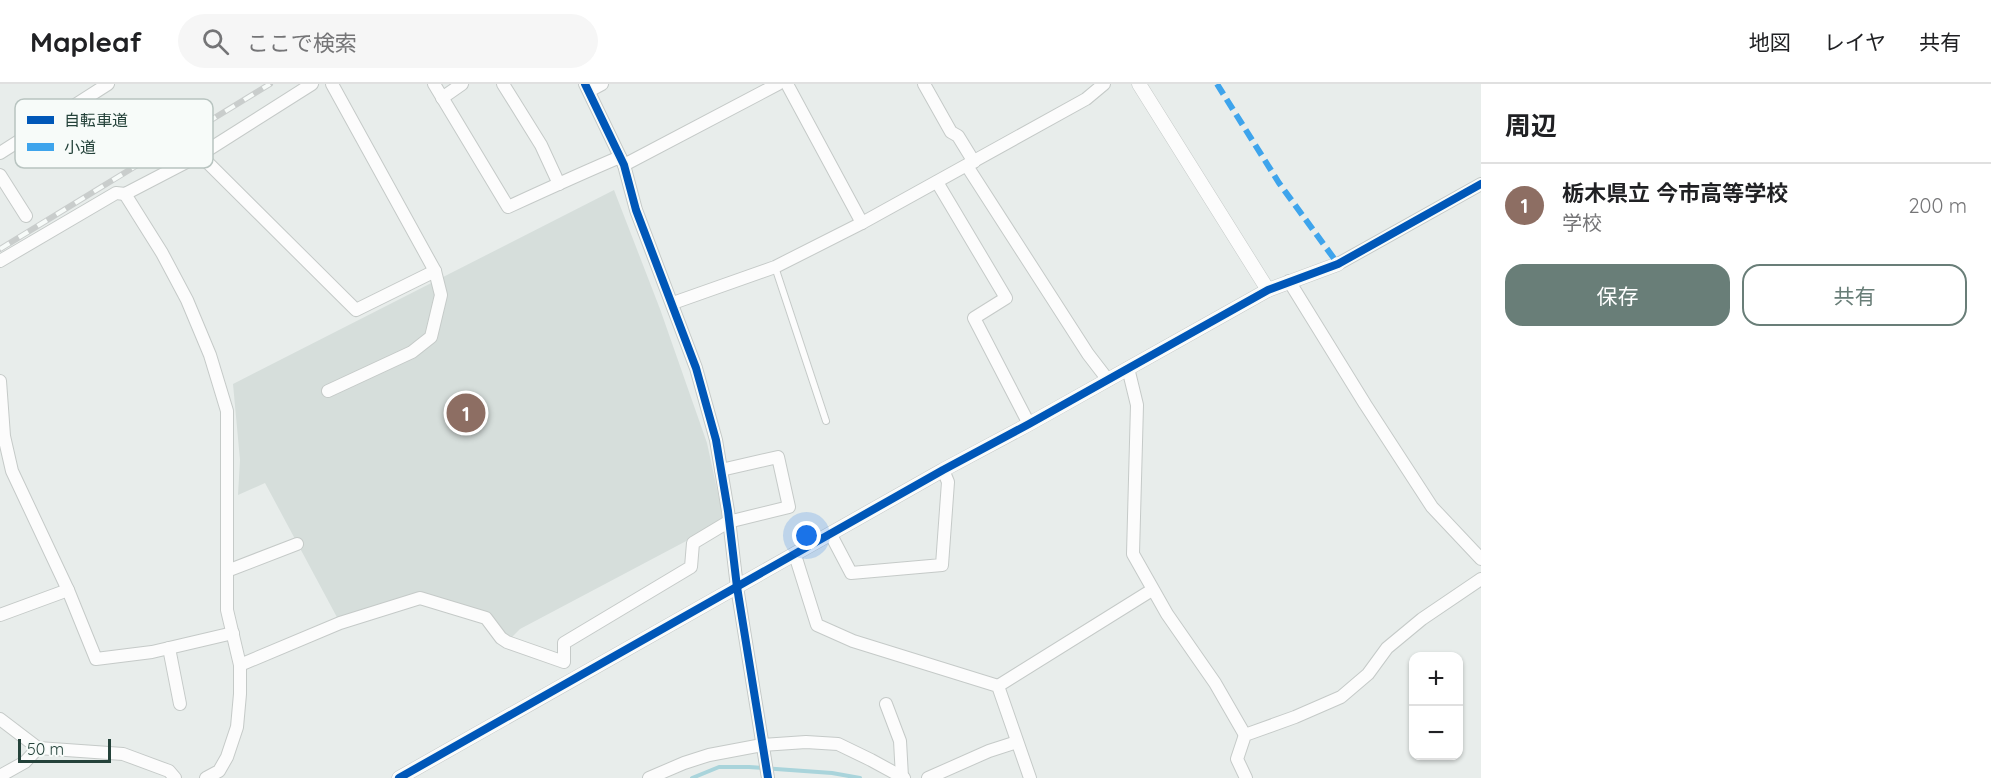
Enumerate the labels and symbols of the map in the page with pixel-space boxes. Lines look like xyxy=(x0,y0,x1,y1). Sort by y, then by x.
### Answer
legend xyxy=(15,99,213,168)
text: 自転車道 xyxy=(64,110,128,130)
text: 小道 xyxy=(64,137,96,157)
pin: 1 xyxy=(446,390,486,436)
your location xyxy=(792,521,821,550)
scale bar xyxy=(18,736,111,764)

